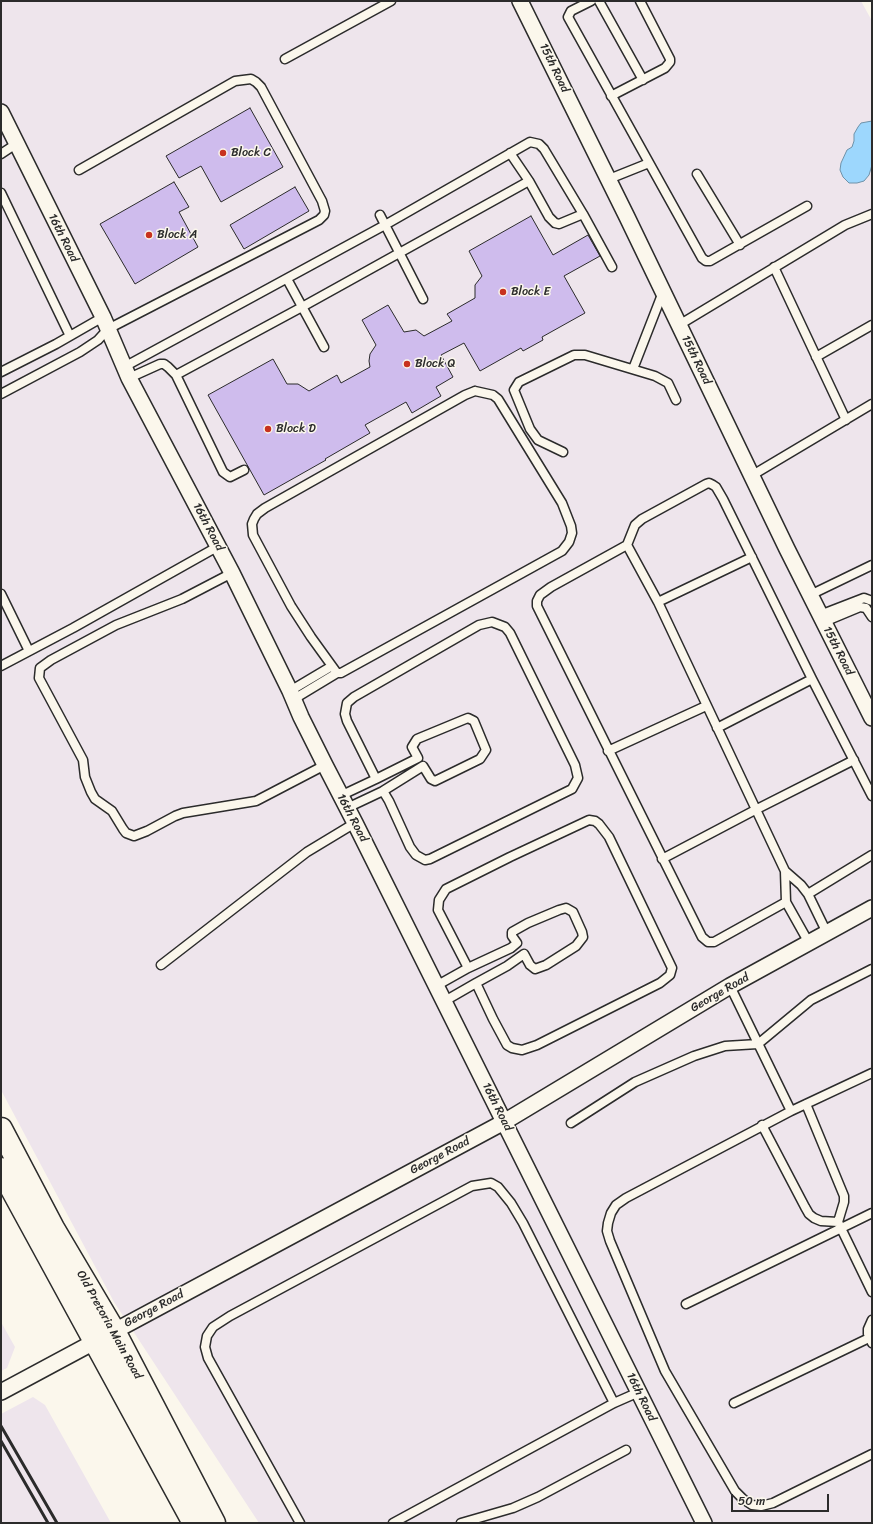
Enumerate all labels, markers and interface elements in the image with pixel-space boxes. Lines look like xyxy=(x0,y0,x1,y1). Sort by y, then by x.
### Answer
street label: 15th Road xyxy=(536,41,572,95)
place label: Block C xyxy=(231,146,271,160)
marker: Block C xyxy=(218,148,228,158)
street label: 16th Road xyxy=(45,211,81,265)
place label: Block A xyxy=(157,228,197,242)
marker: Block A xyxy=(144,230,154,240)
place label: Block E xyxy=(511,285,550,299)
marker: Block E xyxy=(498,287,508,297)
street label: 15th Road xyxy=(678,333,714,387)
place label: Block Q xyxy=(415,357,455,371)
marker: Block Q xyxy=(402,359,412,369)
place label: Block D xyxy=(276,422,316,436)
marker: Block D xyxy=(263,424,273,434)
street label: 16th Road xyxy=(189,501,227,553)
street label: 15th Road xyxy=(820,624,856,678)
street label: 16th Road xyxy=(333,792,371,844)
street label: George Road xyxy=(688,970,752,1016)
street label: 16th Road xyxy=(479,1080,515,1134)
street label: George Road xyxy=(408,1134,472,1178)
street label: Old Pretoria Main Road xyxy=(73,1268,145,1382)
street label: George Road xyxy=(122,1287,186,1331)
street label: 16th Road xyxy=(623,1370,659,1424)
scale bar xyxy=(733,1486,831,1512)
text: 50 m xyxy=(738,1490,765,1512)

